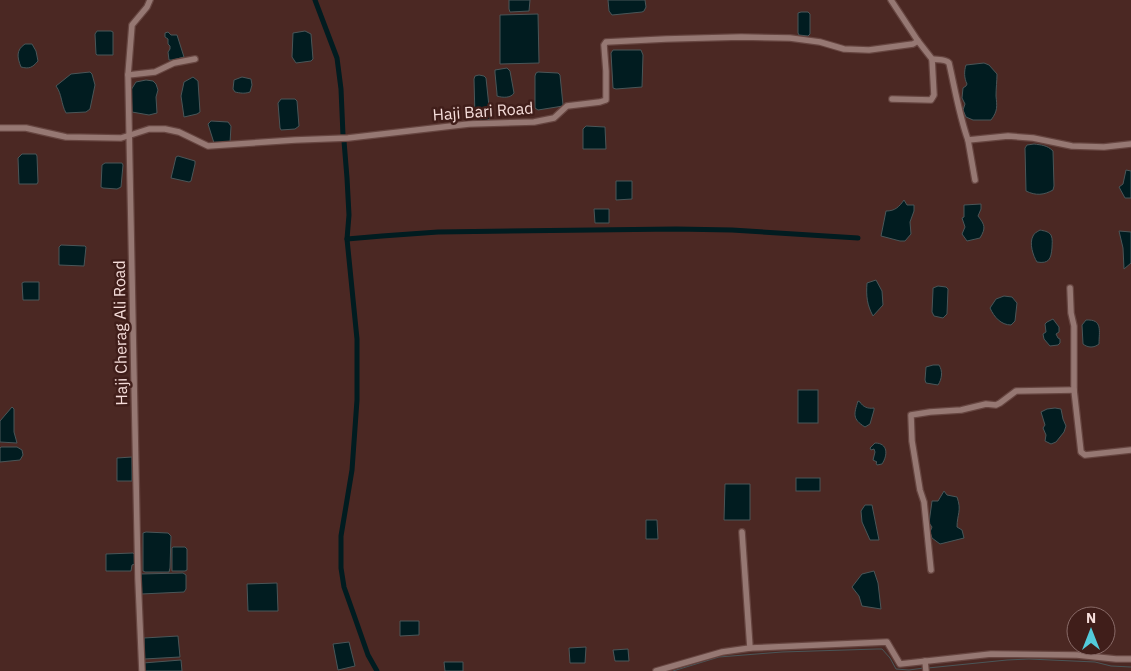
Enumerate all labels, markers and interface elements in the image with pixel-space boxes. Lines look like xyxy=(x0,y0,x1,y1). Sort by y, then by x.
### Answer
street label: Haji Bari Road xyxy=(432,97,534,125)
street label: Haji Cherag Ali Road xyxy=(109,260,131,406)
north arrow xyxy=(1066,606,1116,656)
text: N xyxy=(1086,609,1096,627)

